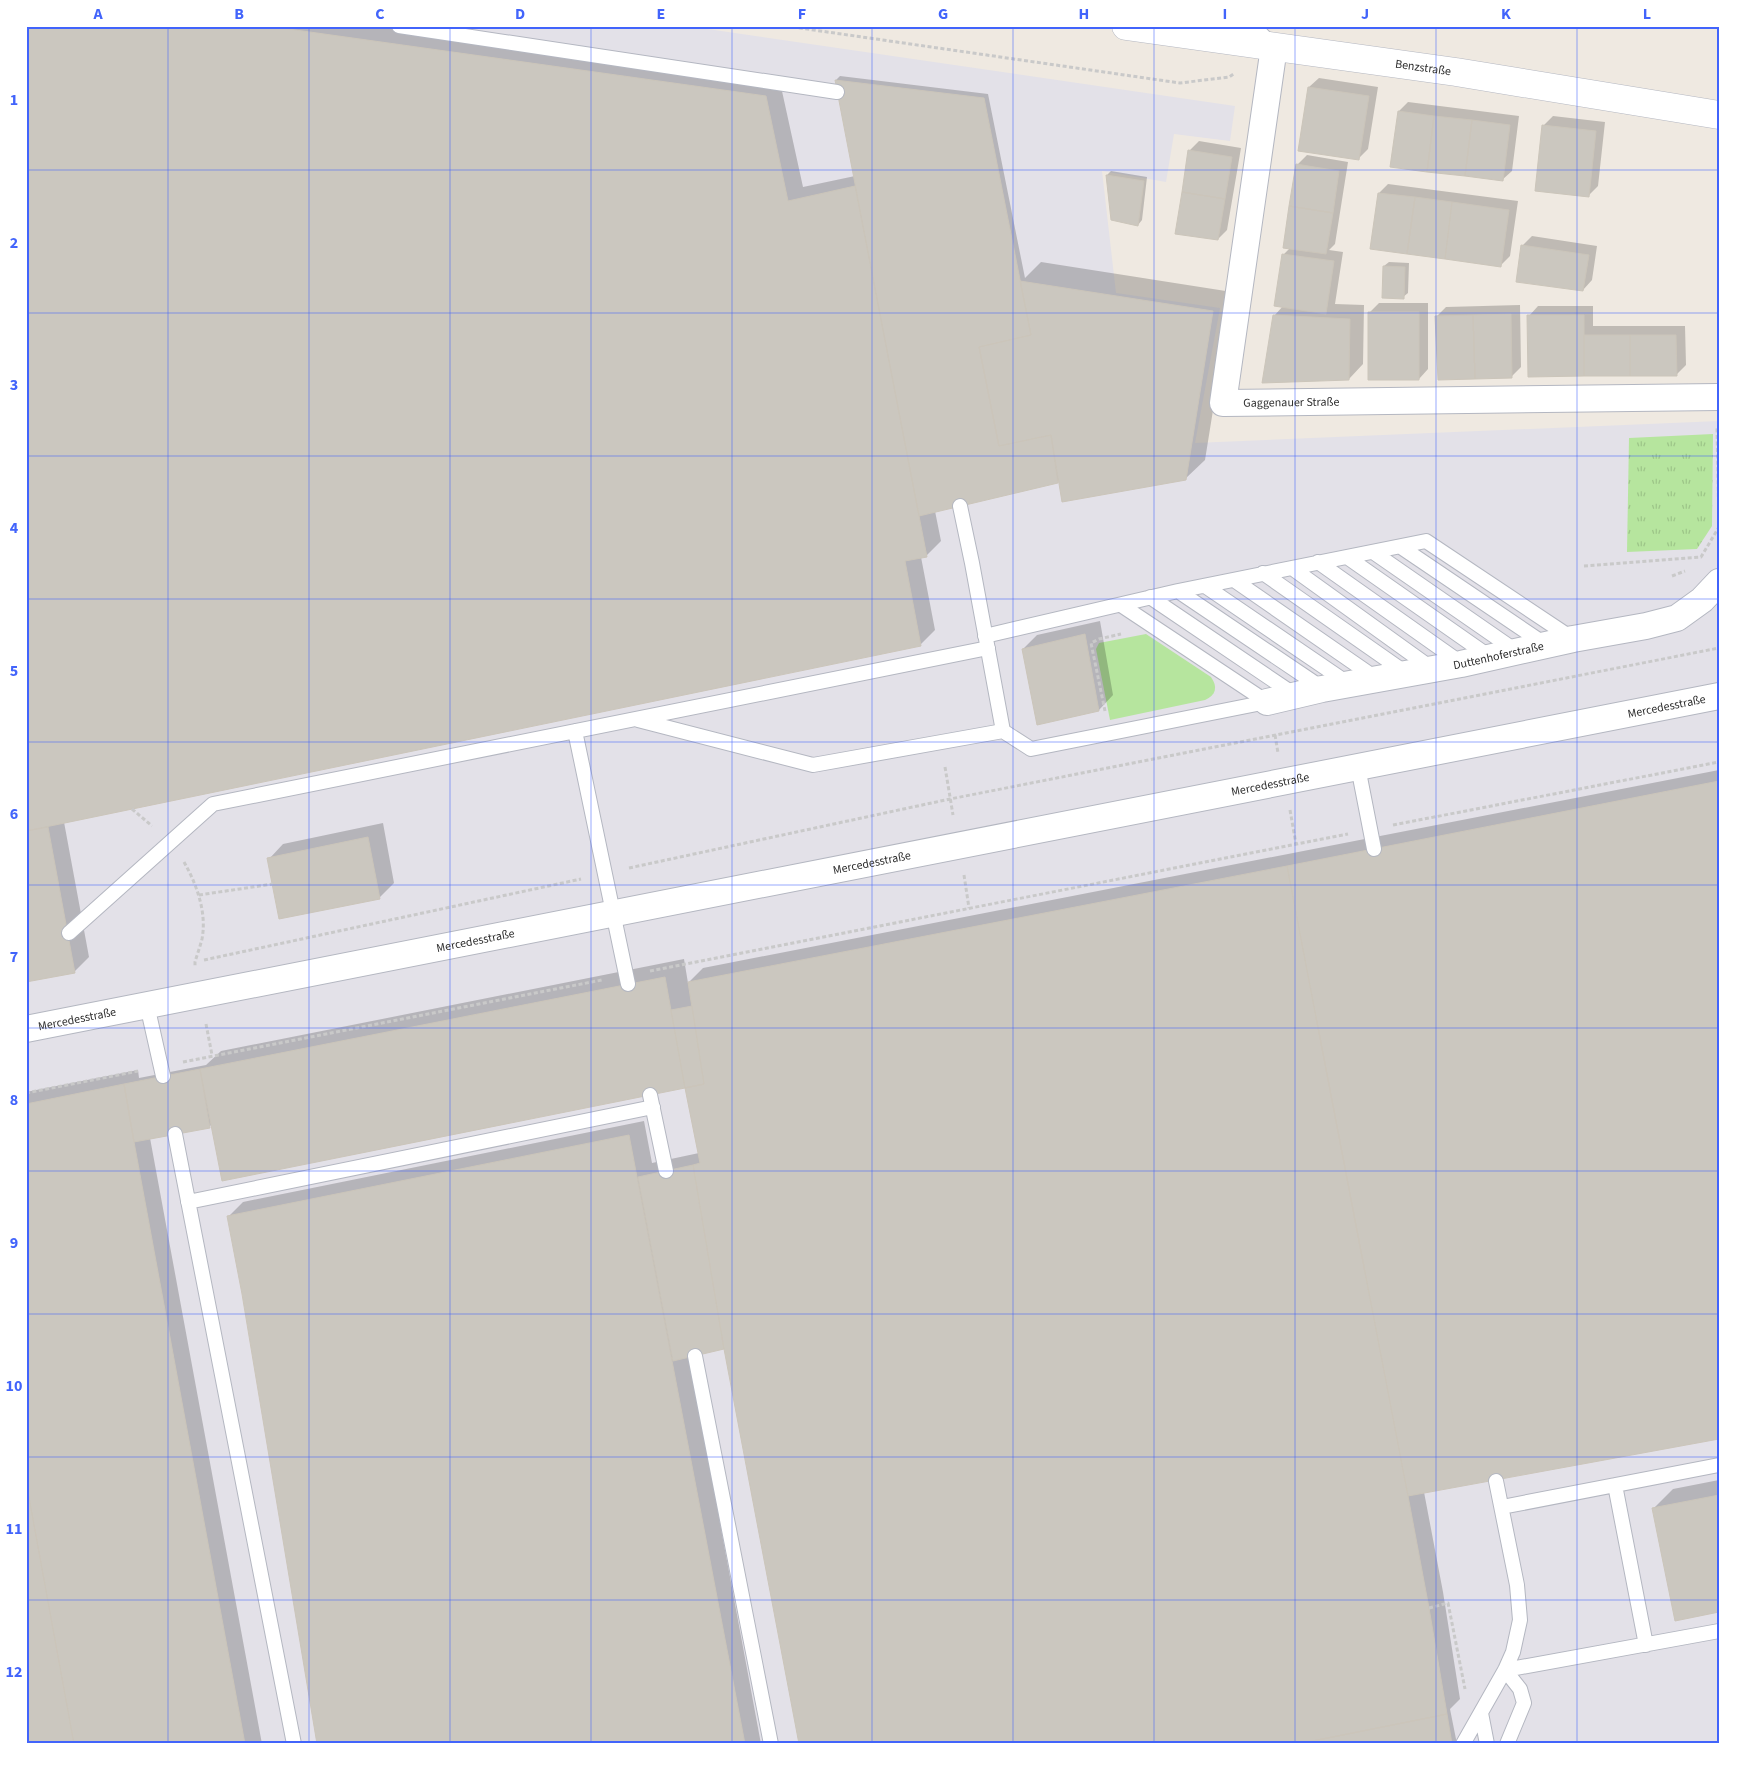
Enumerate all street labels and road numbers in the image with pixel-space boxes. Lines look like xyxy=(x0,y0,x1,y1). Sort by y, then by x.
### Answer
street label: Benzstraße xyxy=(1394,55,1452,80)
street label: Gaggenauer Straße xyxy=(1243,393,1340,411)
street label: Duttenhoferstraße xyxy=(1452,637,1545,674)
street label: Mercedesstraße xyxy=(1626,690,1707,722)
street label: Mercedesstraße xyxy=(1230,768,1311,800)
street label: Mercedesstraße xyxy=(831,847,912,879)
street label: Mercedesstraße xyxy=(435,925,516,957)
street label: Mercedesstraße xyxy=(37,1003,118,1035)

